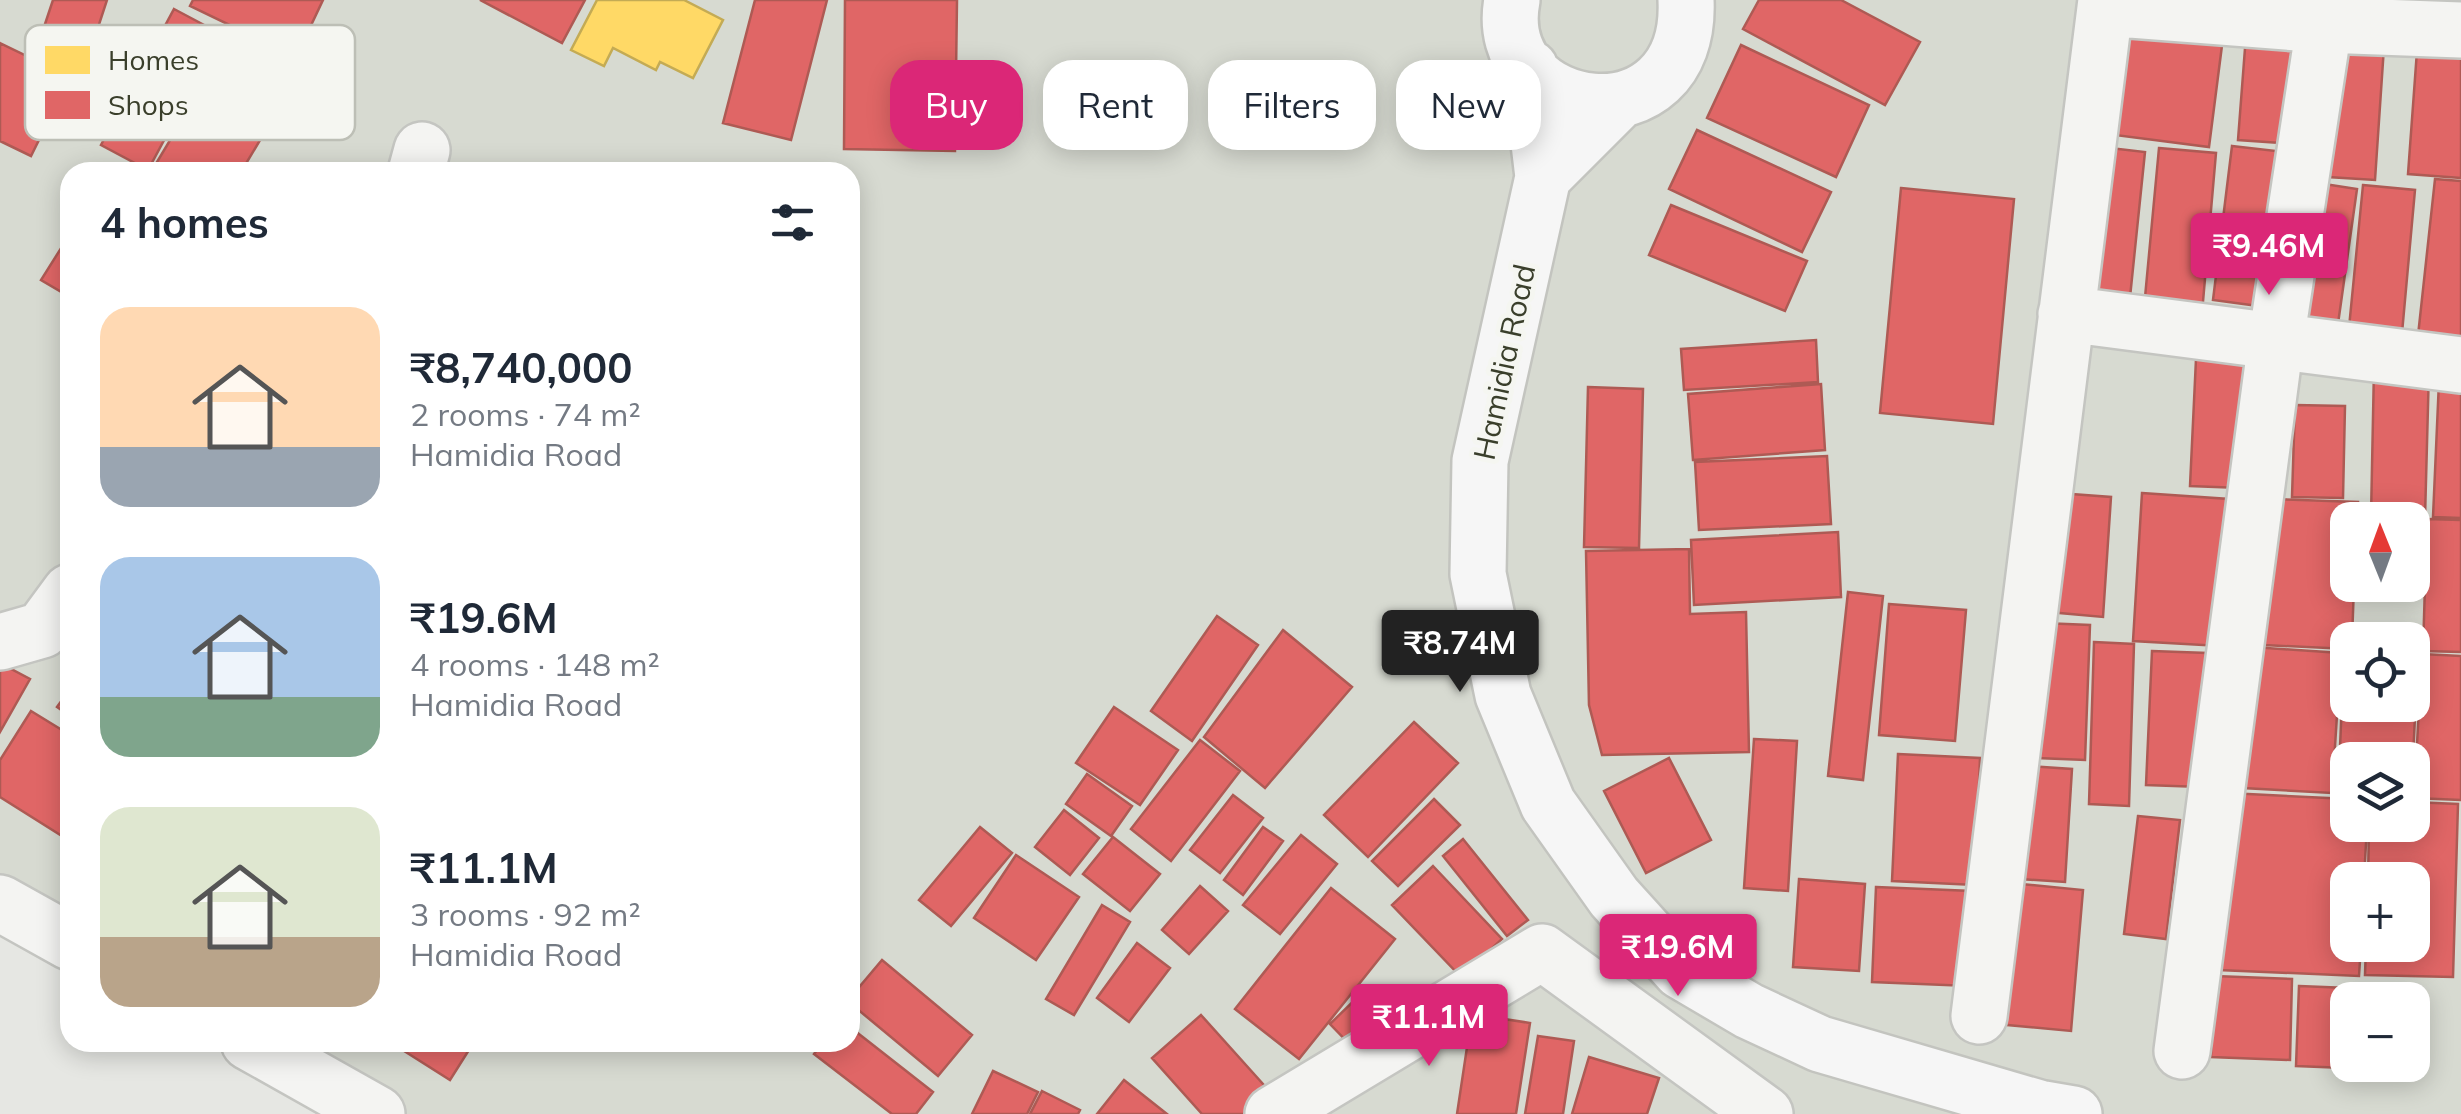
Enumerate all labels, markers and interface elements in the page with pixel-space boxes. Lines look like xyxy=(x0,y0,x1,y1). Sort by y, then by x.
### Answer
legend xyxy=(25,25,355,140)
text: Homes xyxy=(108,42,199,77)
chip: Buy xyxy=(890,60,1023,150)
chip: Rent xyxy=(1043,60,1188,150)
chip: Filters xyxy=(1208,60,1376,150)
chip: New xyxy=(1396,60,1541,150)
text: Shops xyxy=(108,87,189,122)
icon: filters xyxy=(765,195,820,250)
text: 4 homes xyxy=(100,196,269,249)
pin: ₹9.46M xyxy=(2188,213,2350,298)
text: ₹9.46M xyxy=(2213,225,2325,265)
street label: Hamidia Road xyxy=(1465,261,1543,463)
text: ₹8,740,000 xyxy=(410,341,632,394)
icon: home xyxy=(180,347,300,467)
text: 2 rooms · 74 m² xyxy=(410,394,641,434)
text: Hamidia Road xyxy=(410,434,622,474)
north arrow xyxy=(2330,502,2430,602)
map controls xyxy=(2330,502,2430,1082)
text: ₹19.6M xyxy=(410,591,558,644)
icon: home xyxy=(180,597,300,717)
pin: ₹8.74M xyxy=(1379,610,1541,695)
text: ₹8.74M xyxy=(1404,622,1516,662)
button: locate xyxy=(2330,622,2430,722)
text: 4 rooms · 148 m² xyxy=(410,644,660,684)
text: Hamidia Road xyxy=(410,684,622,724)
button: layers xyxy=(2330,742,2430,842)
text: ₹11.1M xyxy=(410,841,558,894)
icon: home xyxy=(180,847,300,967)
button: + xyxy=(2330,862,2430,962)
text: 3 rooms · 92 m² xyxy=(410,894,641,934)
pin: ₹19.6M xyxy=(1597,914,1759,999)
text: ₹19.6M xyxy=(1622,926,1734,966)
text: Hamidia Road xyxy=(410,934,622,974)
button: − xyxy=(2330,982,2430,1082)
pin: ₹11.1M xyxy=(1348,984,1510,1069)
text: ₹11.1M xyxy=(1373,996,1485,1036)

